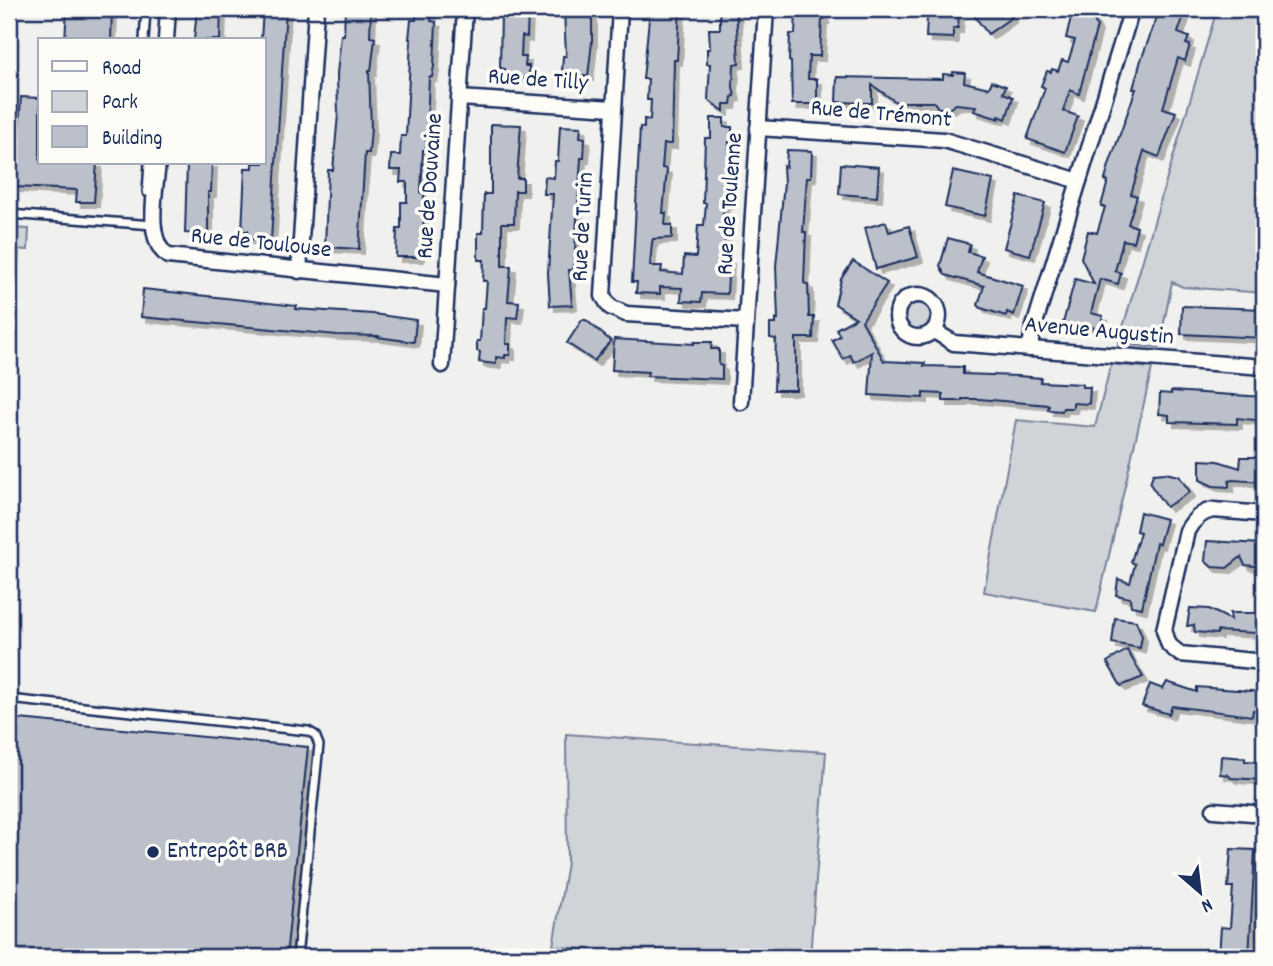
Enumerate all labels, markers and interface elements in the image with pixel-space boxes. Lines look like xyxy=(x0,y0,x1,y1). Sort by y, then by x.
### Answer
legend xyxy=(38,38,266,164)
text: Road xyxy=(102,55,141,85)
street label: Rue de Tilly xyxy=(487,61,591,102)
text: Park xyxy=(102,89,138,119)
street label: Rue de Trémont xyxy=(809,92,953,138)
street label: Rue de Douvaine xyxy=(409,112,453,260)
text: Building xyxy=(102,125,162,155)
street label: Rue de Toulenne xyxy=(709,132,753,276)
street label: Rue de Turin xyxy=(564,171,604,283)
street label: Rue de Toulouse xyxy=(189,220,333,268)
street label: Avenue Augustin xyxy=(1023,309,1175,355)
place label: Entrepôt BRB xyxy=(167,835,288,869)
marker: Entrepôt BRB xyxy=(145,844,161,860)
north arrow xyxy=(1164,858,1234,928)
text: N xyxy=(1196,890,1217,918)

